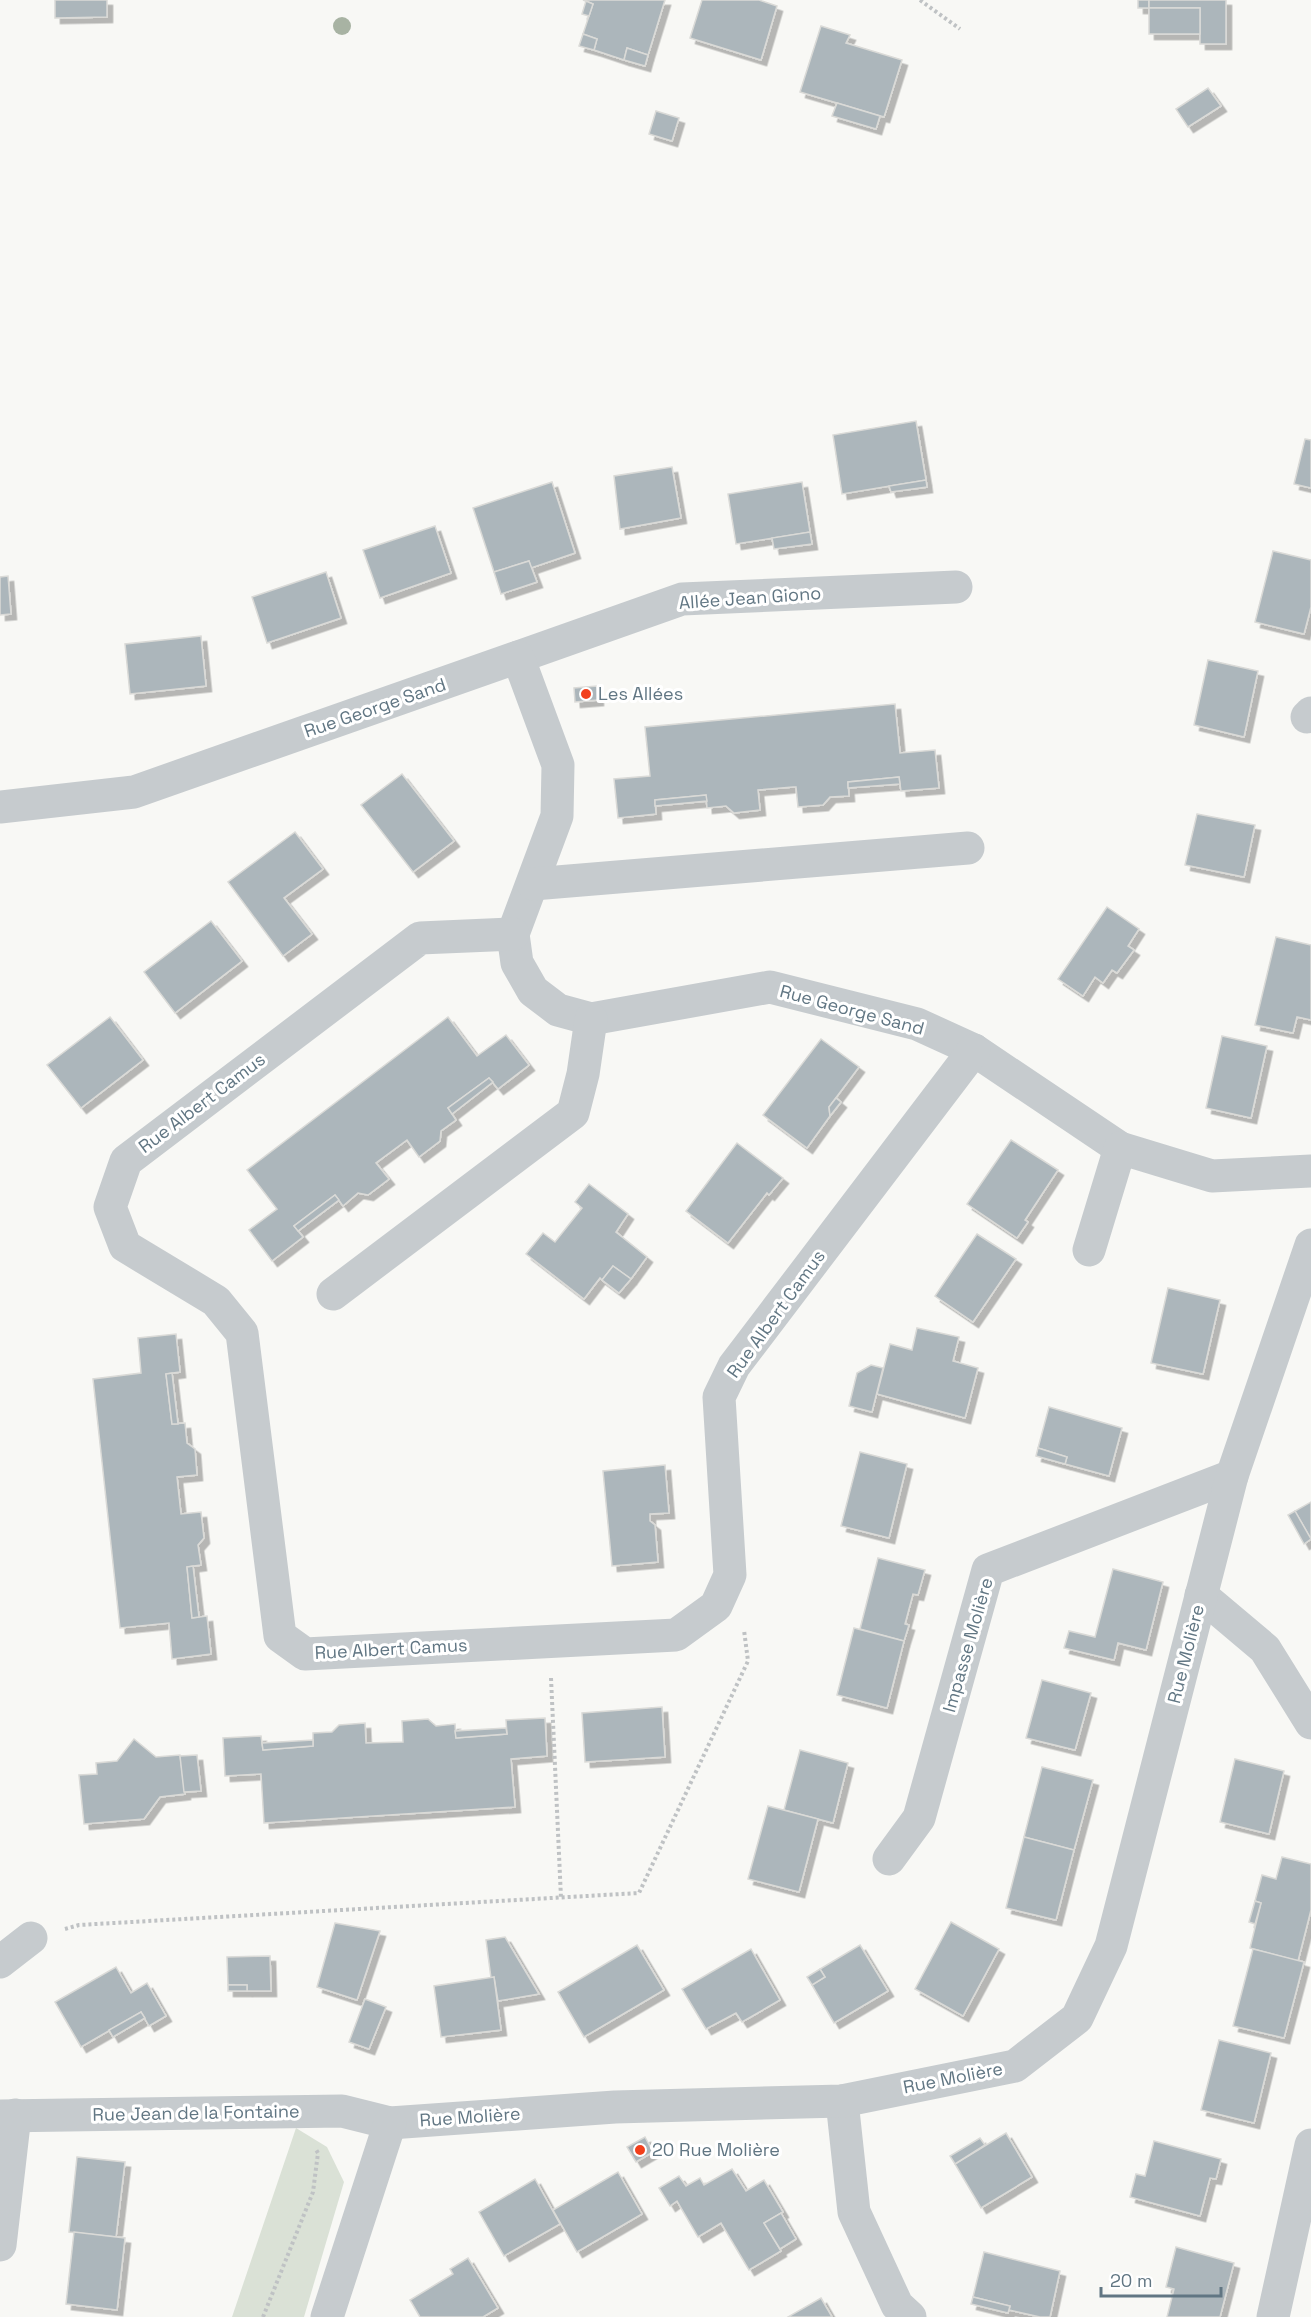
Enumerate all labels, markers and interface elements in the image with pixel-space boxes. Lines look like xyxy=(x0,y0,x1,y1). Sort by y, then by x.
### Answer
street label: Allée Jean Giono xyxy=(678,581,822,614)
street label: Rue George Sand xyxy=(301,672,449,743)
place label: Les Allées xyxy=(598,682,683,705)
marker: Les Allées xyxy=(579,687,593,701)
street label: Rue George Sand xyxy=(777,979,927,1040)
street label: Rue Albert Camus xyxy=(134,1047,270,1158)
street label: Rue Albert Camus xyxy=(721,1245,830,1382)
street label: Impasse Molière xyxy=(937,1575,998,1715)
street label: Rue Molière xyxy=(1162,1602,1209,1706)
street label: Rue Albert Camus xyxy=(314,1633,468,1664)
street label: Rue Molière xyxy=(901,2057,1005,2098)
street label: Rue Jean de la Fontaine xyxy=(92,2099,300,2126)
street label: Rue Molière xyxy=(419,2102,521,2131)
place label: 20 Rue Molière xyxy=(652,2138,780,2161)
marker: 20 Rue Molière xyxy=(633,2143,647,2157)
scale bar xyxy=(1101,2260,1221,2298)
text: 20 m xyxy=(1110,2269,1153,2292)

